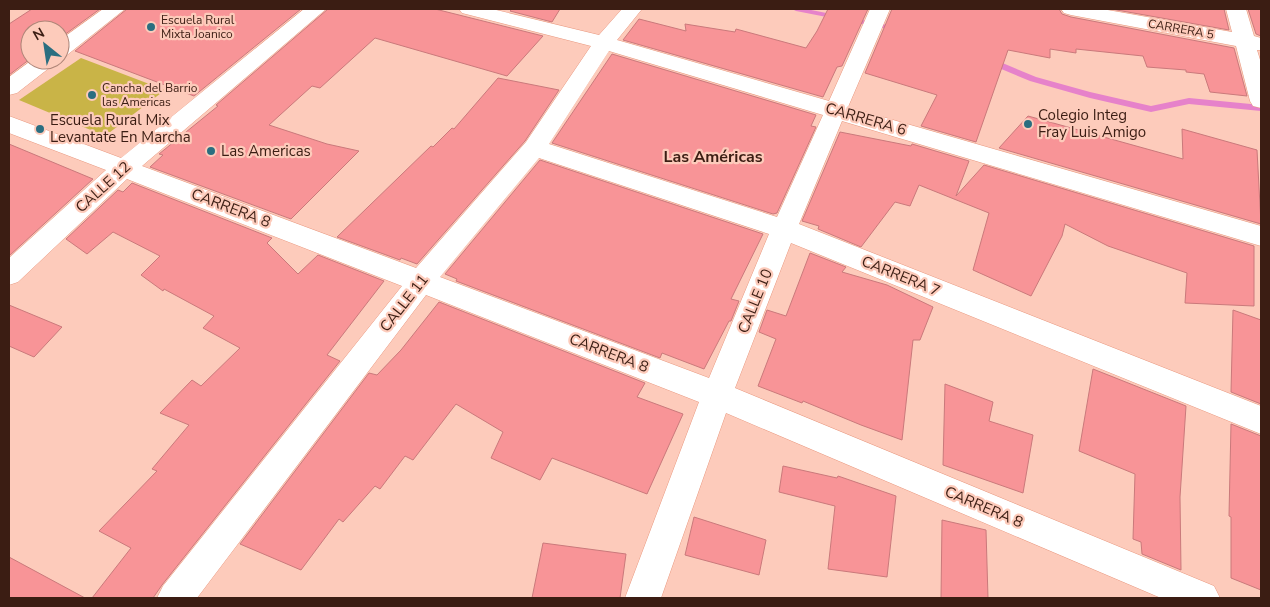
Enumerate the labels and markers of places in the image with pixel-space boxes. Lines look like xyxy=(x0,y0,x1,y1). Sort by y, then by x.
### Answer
place label: Escuela Rural Mixta Joanico xyxy=(161,12,235,42)
marker: Escuela Rural Mixta Joanico xyxy=(145,21,157,33)
place label: Cancha del Barrio las Americas xyxy=(102,80,198,110)
marker: Cancha del Barrio las Americas xyxy=(86,89,98,101)
place label: Colegio Integ Fray Luis Amigo xyxy=(1038,105,1146,142)
place label: Escuela Rural Mix Levantate En Marcha xyxy=(50,110,191,147)
marker: Colegio Integ Fray Luis Amigo xyxy=(1022,118,1034,130)
marker: Escuela Rural Mix Levantate En Marcha xyxy=(34,123,46,135)
place label: Las Americas xyxy=(221,141,311,161)
marker: Las Americas xyxy=(205,145,217,157)

